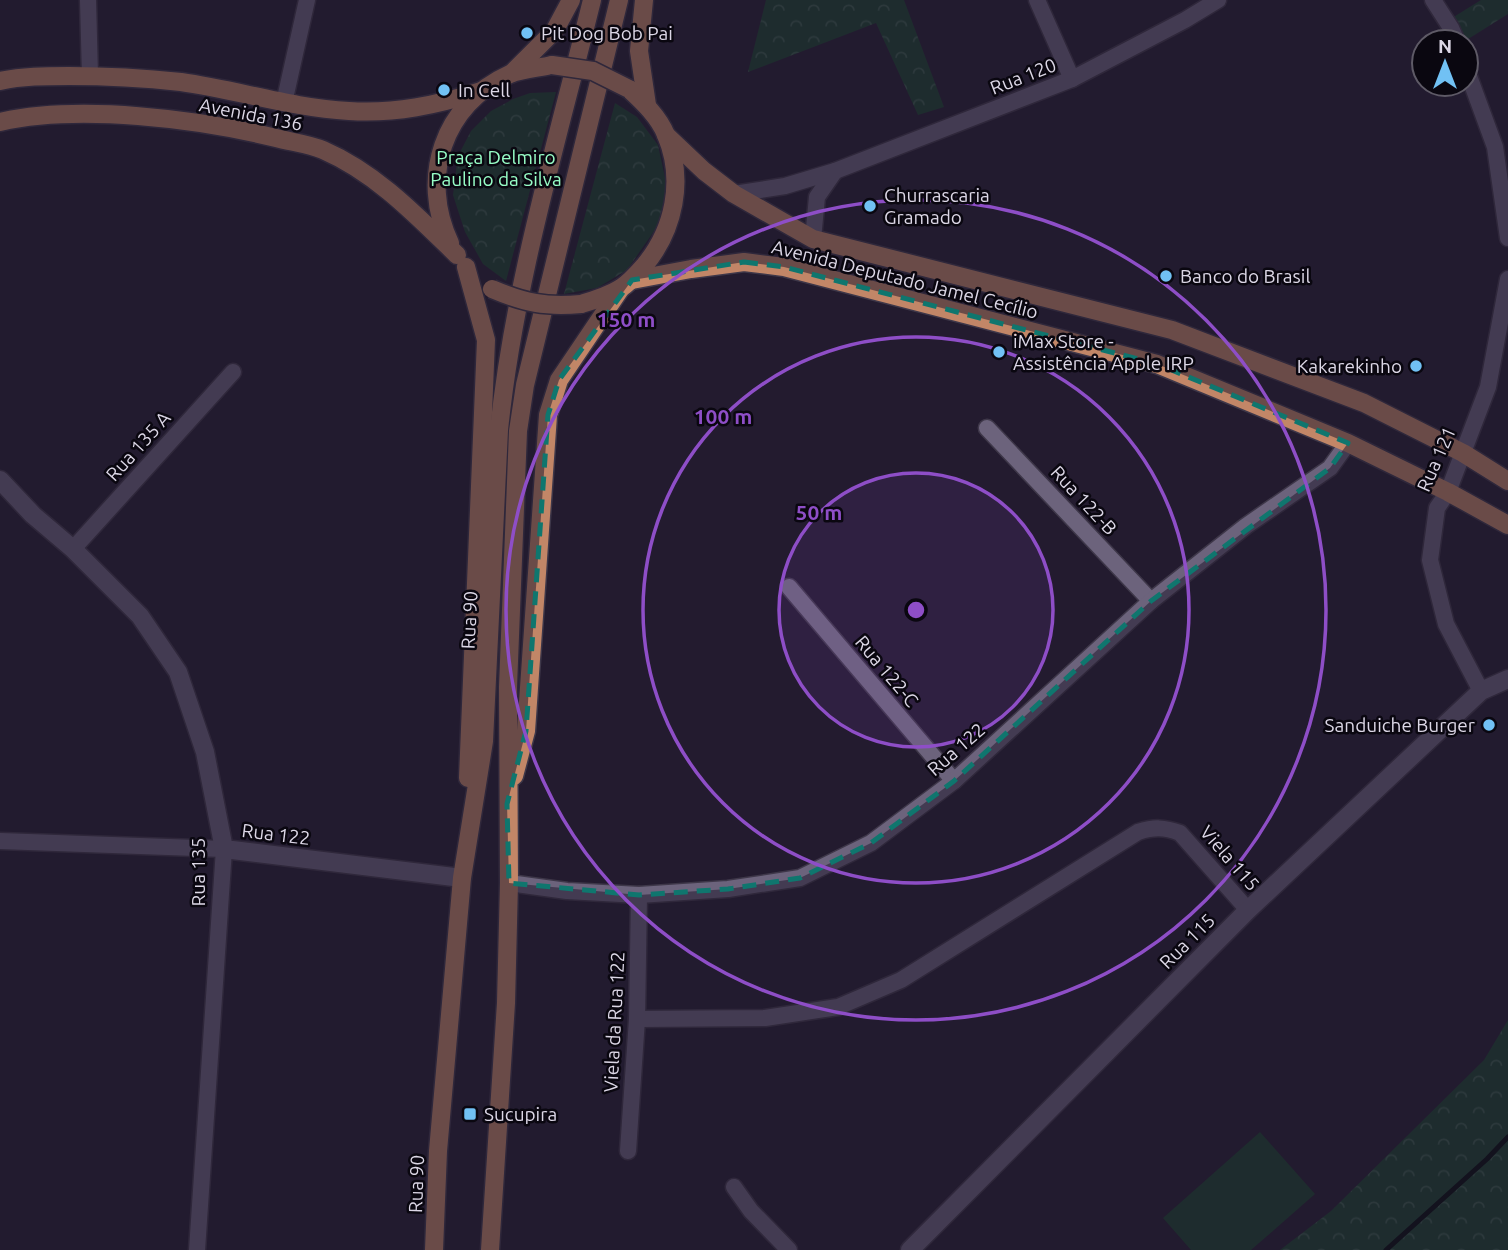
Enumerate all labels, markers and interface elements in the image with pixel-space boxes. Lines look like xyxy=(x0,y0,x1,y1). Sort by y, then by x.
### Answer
place label: Pit Dog Bob Pai xyxy=(541,22,673,44)
marker: Pit Dog Bob Pai xyxy=(519,25,535,41)
north arrow xyxy=(1410,28,1480,98)
text: N xyxy=(1438,35,1452,57)
street label: Rua 120 xyxy=(987,53,1059,99)
place label: In Cell xyxy=(458,79,510,101)
marker: In Cell xyxy=(436,82,452,98)
street label: Avenida 136 xyxy=(198,93,304,135)
park label: Praça Delmiro Paulino da Silva xyxy=(430,146,562,190)
place label: Churrascaria Gramado xyxy=(884,184,990,228)
marker: Churrascaria Gramado xyxy=(862,198,878,214)
street label: Avenida Deputado Jamel Cecílio xyxy=(770,235,1040,323)
place label: Banco do Brasil xyxy=(1180,265,1310,287)
marker: Banco do Brasil xyxy=(1158,268,1174,284)
text: 150 m xyxy=(597,307,655,331)
place label: iMax Store - Assistência Apple IRP xyxy=(1013,330,1194,374)
marker: iMax Store - Assistência Apple IRP xyxy=(991,344,1007,360)
place label: Kakarekinho xyxy=(1297,355,1402,377)
marker: Kakarekinho xyxy=(1408,358,1424,374)
text: 100 m xyxy=(694,404,752,428)
street label: Rua 135 A xyxy=(101,406,175,485)
street label: Rua 121 xyxy=(1412,423,1460,495)
street label: Rua 122-B xyxy=(1046,461,1122,539)
text: 50 m xyxy=(796,500,842,524)
street label: Rua 90 xyxy=(456,590,482,650)
centre of rings xyxy=(904,598,928,622)
street label: Rua 122-C xyxy=(851,631,923,711)
place label: Sanduiche Burger xyxy=(1325,714,1475,736)
marker: Sanduiche Burger xyxy=(1481,717,1497,733)
street label: Rua 122 xyxy=(923,718,989,780)
street label: Rua 122 xyxy=(240,819,312,849)
street label: Viela 115 xyxy=(1196,821,1264,895)
street label: Rua 135 xyxy=(187,838,209,906)
street label: Rua 115 xyxy=(1155,909,1219,973)
street label: Viela da Rua 122 xyxy=(599,951,629,1093)
place label: Sucupira xyxy=(484,1103,557,1125)
marker: Sucupira xyxy=(462,1106,478,1122)
street label: Rua 90 xyxy=(404,1155,428,1213)

